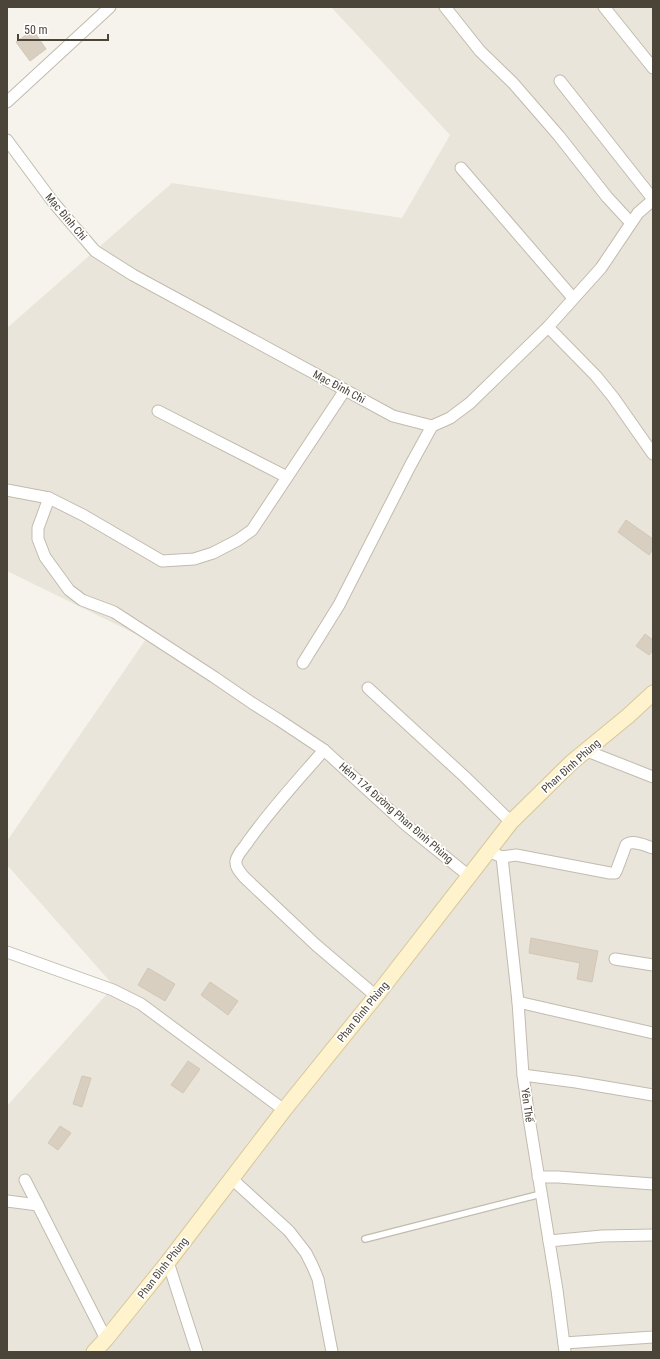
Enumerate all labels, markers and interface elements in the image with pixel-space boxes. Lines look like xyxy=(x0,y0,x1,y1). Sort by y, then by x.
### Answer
scale bar xyxy=(18,16,108,42)
text: 50 m xyxy=(24,23,48,37)
street label: Mạc Đỉnh Chi xyxy=(43,191,89,243)
street label: Mạc Đỉnh Chi xyxy=(311,368,367,406)
street label: Phan Đình Phùng xyxy=(539,736,603,796)
street label: Hẻm 174 Đường Phan Đình Phùng xyxy=(336,760,456,866)
street label: Phan Đình Phùng xyxy=(335,979,391,1045)
street label: Yên Thế xyxy=(518,1087,536,1124)
street label: Phan Đình Phùng xyxy=(135,1235,191,1301)

